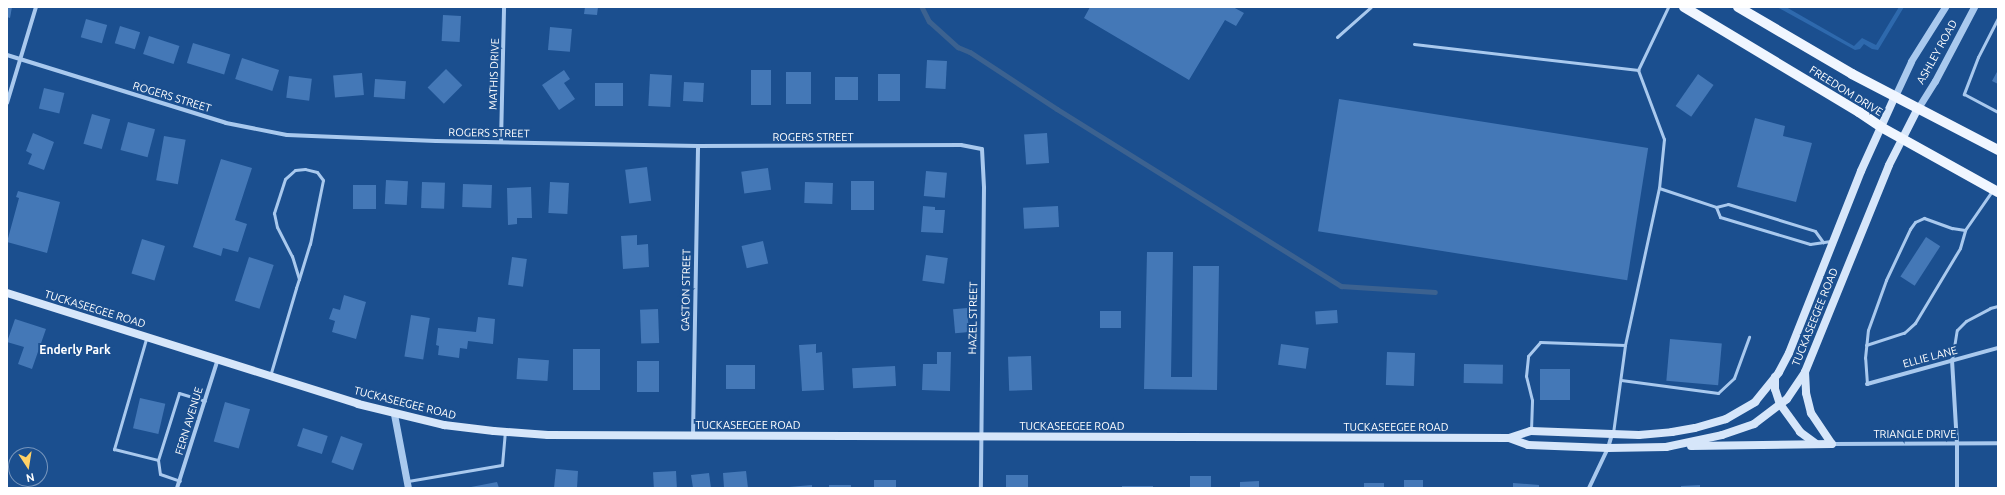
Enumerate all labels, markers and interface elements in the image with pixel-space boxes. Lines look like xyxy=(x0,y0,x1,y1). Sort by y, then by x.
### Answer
street label: ASHLEY ROAD xyxy=(1914,17,1960,87)
street label: MATHIS DRIVE xyxy=(486,38,502,110)
street label: FREEDOM DRIVE xyxy=(1807,63,1885,119)
street label: ROGERS STREET xyxy=(131,79,213,115)
street label: ROGERS STREET xyxy=(448,126,530,140)
street label: ROGERS STREET xyxy=(772,130,854,144)
street label: GASTON STREET xyxy=(679,249,693,331)
street label: TUCKASEEGEE ROAD xyxy=(1789,266,1841,368)
street label: HAZEL STREET xyxy=(966,282,980,354)
street label: TUCKASEEGEE ROAD xyxy=(43,287,147,331)
district label: Enderly Park xyxy=(39,343,111,357)
street label: ELLIE LANE xyxy=(1901,343,1959,371)
street label: TUCKASEEGEE ROAD xyxy=(352,384,458,422)
street label: FERN AVENUE xyxy=(172,385,206,457)
street label: TUCKASEEGEE ROAD xyxy=(695,418,801,432)
street label: TUCKASEEGEE ROAD xyxy=(1019,419,1125,433)
street label: TUCKASEEGEE ROAD xyxy=(1343,420,1449,434)
street label: TRIANGLE DRIVE xyxy=(1874,427,1956,441)
north arrow xyxy=(8,447,48,487)
text: N xyxy=(25,471,36,484)

